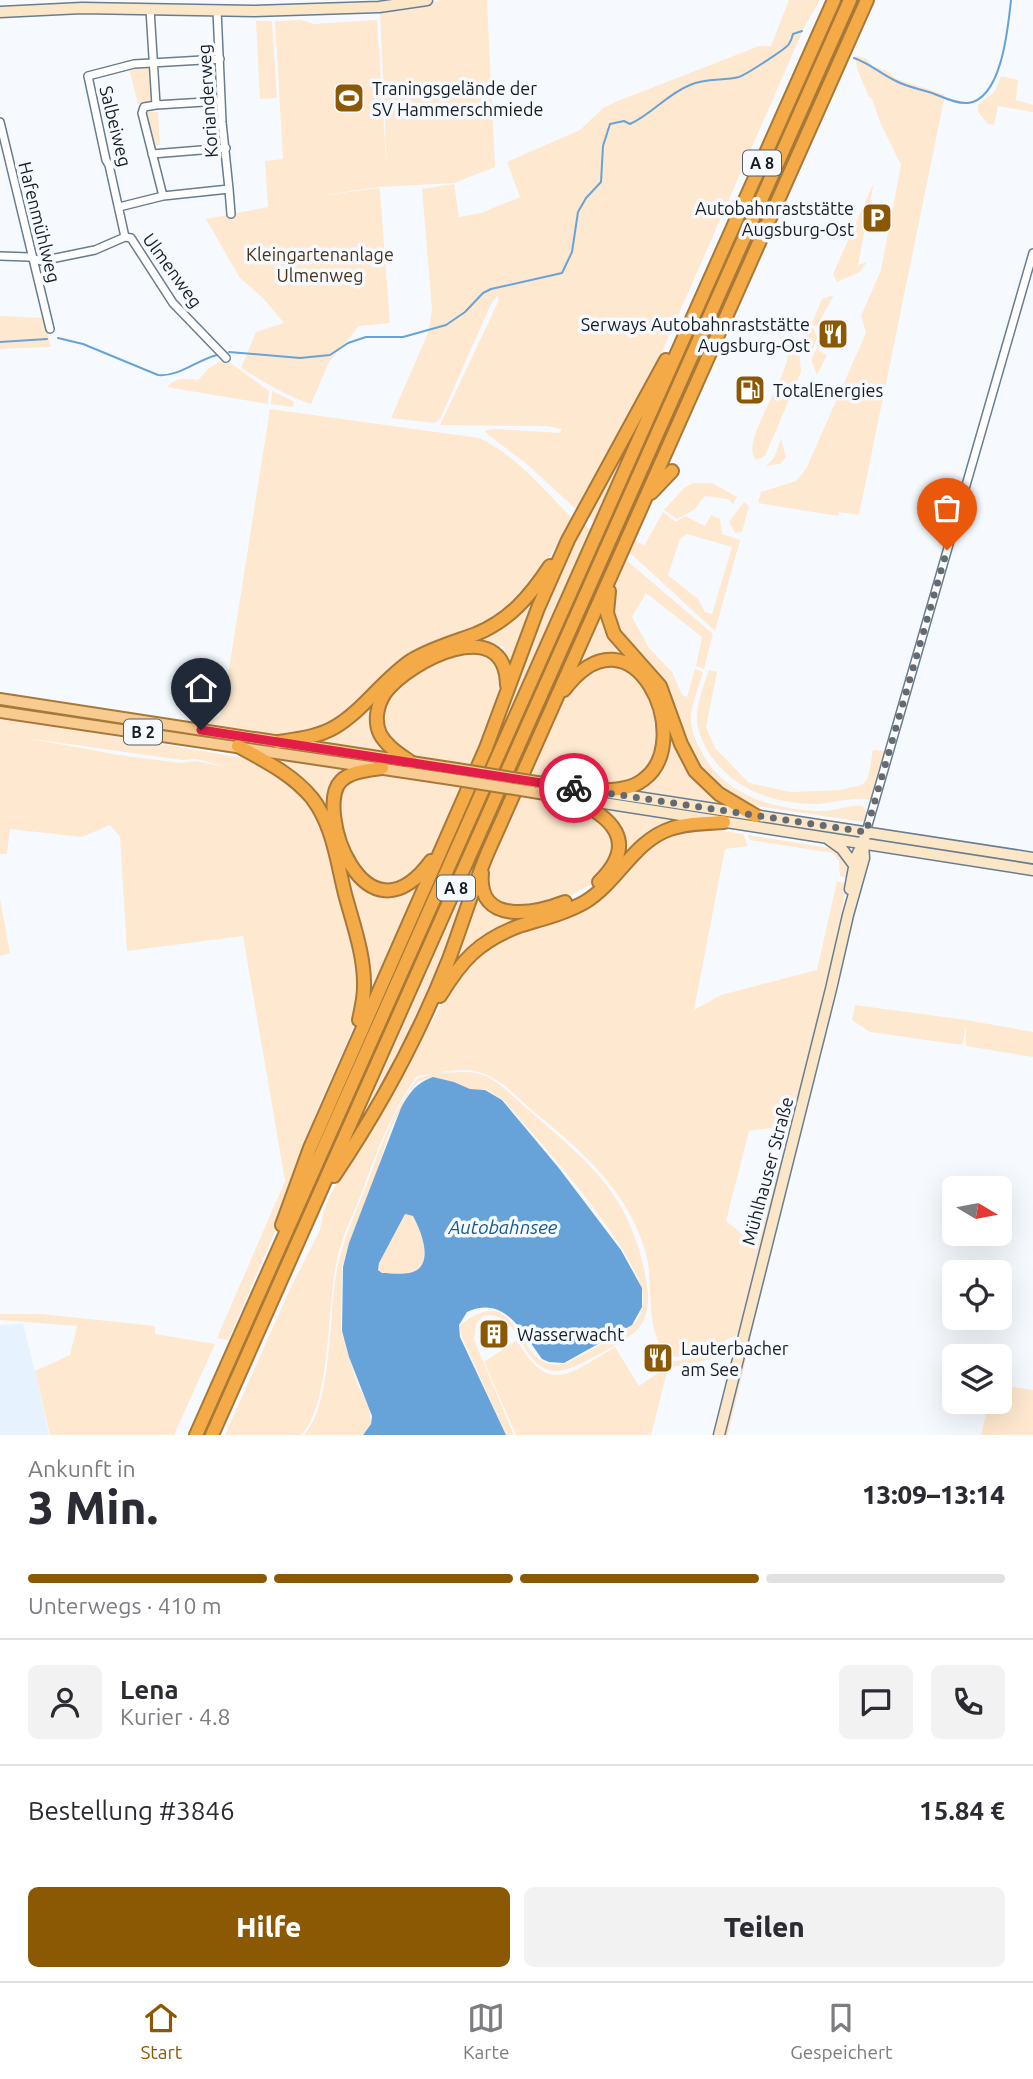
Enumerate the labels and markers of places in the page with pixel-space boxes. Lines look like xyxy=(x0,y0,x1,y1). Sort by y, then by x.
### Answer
place label: Traningsgelände der SV Hammerschmiede xyxy=(372,78,543,119)
sports icon: Traningsgelände der SV Hammerschmiede xyxy=(332,81,366,115)
place label: Autobahnraststätte Augsburg-Ost xyxy=(695,198,854,239)
parking icon: Autobahnraststätte Augsburg-Ost xyxy=(860,201,894,235)
place label: Serways Autobahnraststätte Augsburg-Ost xyxy=(581,314,810,355)
restaurant icon: Serways Autobahnraststätte Augsburg-Ost xyxy=(816,317,850,351)
fuel station icon: TotalEnergies xyxy=(733,373,767,407)
place label: TotalEnergies xyxy=(773,380,883,400)
pin xyxy=(917,478,977,550)
pin xyxy=(171,658,231,730)
building icon: Wasserwacht xyxy=(477,1317,511,1351)
place label: Wasserwacht xyxy=(517,1324,624,1344)
place label: Lauterbacher am See xyxy=(681,1338,789,1379)
restaurant icon: Lauterbacher am See xyxy=(641,1341,675,1375)

